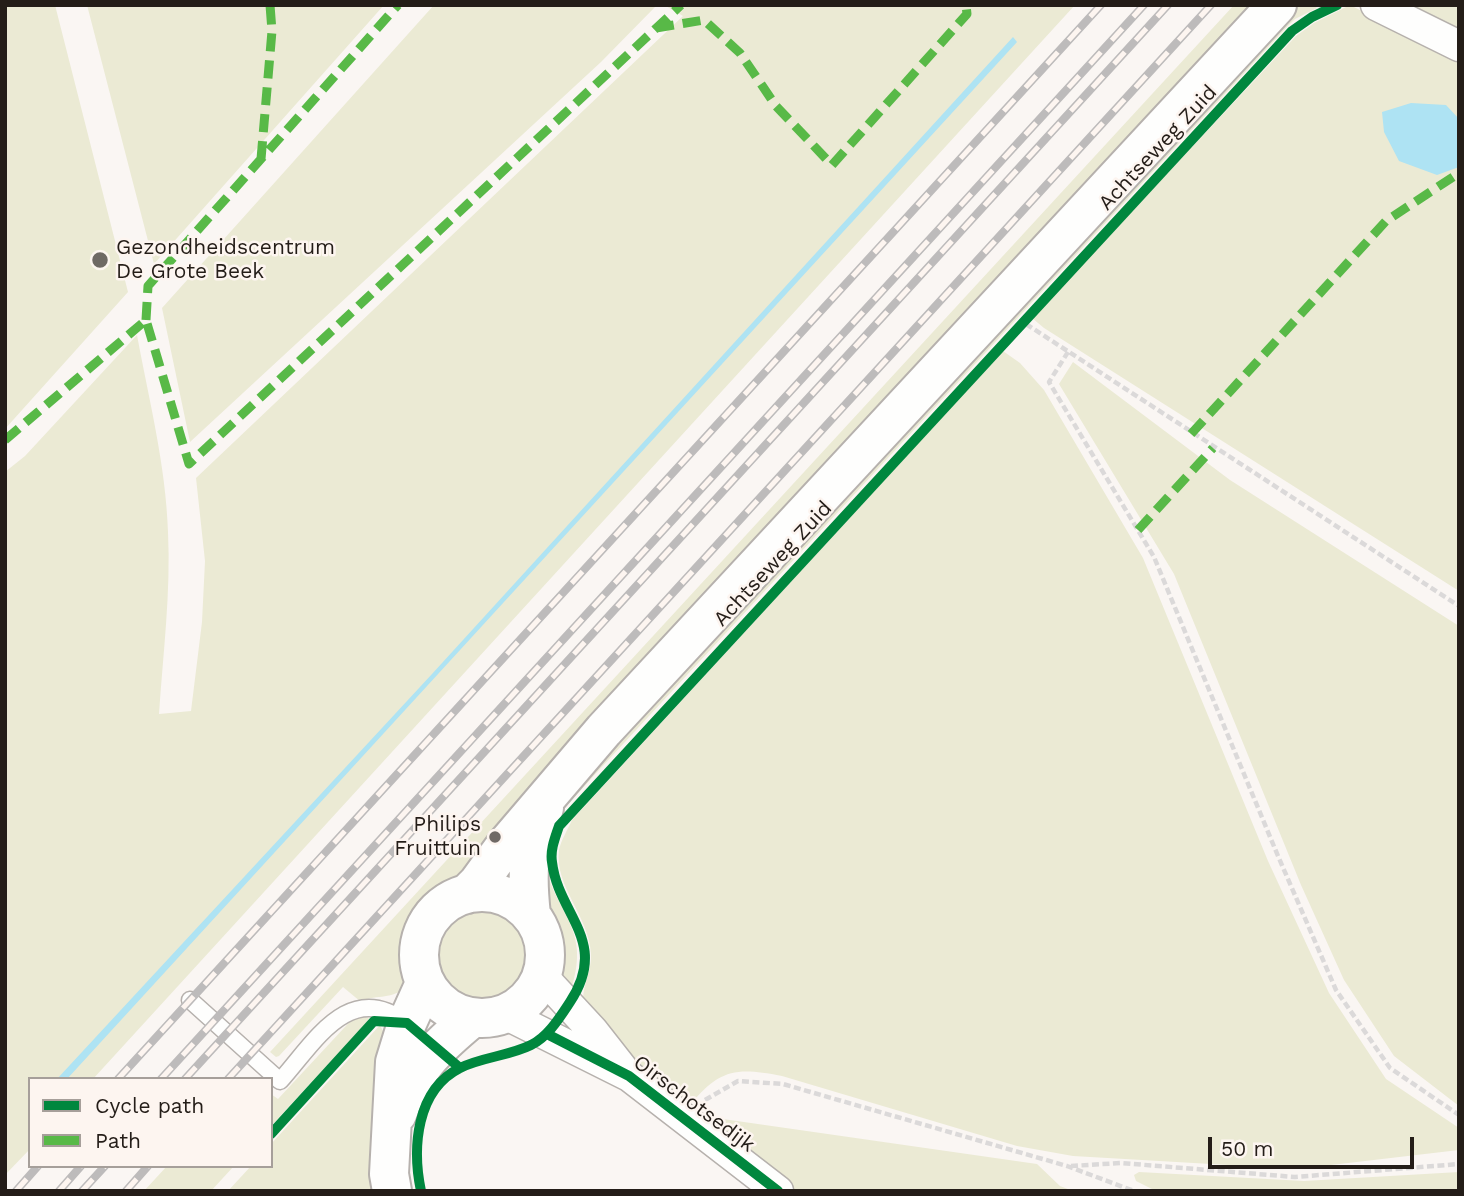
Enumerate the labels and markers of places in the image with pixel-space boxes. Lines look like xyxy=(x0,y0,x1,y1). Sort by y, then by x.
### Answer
place label: Gezondheidscentrum De Grote Beek xyxy=(116,235,335,285)
marker: Gezondheidscentrum De Grote Beek xyxy=(90,250,110,270)
place label: Philips Fruittuin xyxy=(394,812,481,862)
marker: Philips Fruittuin xyxy=(487,829,503,845)

